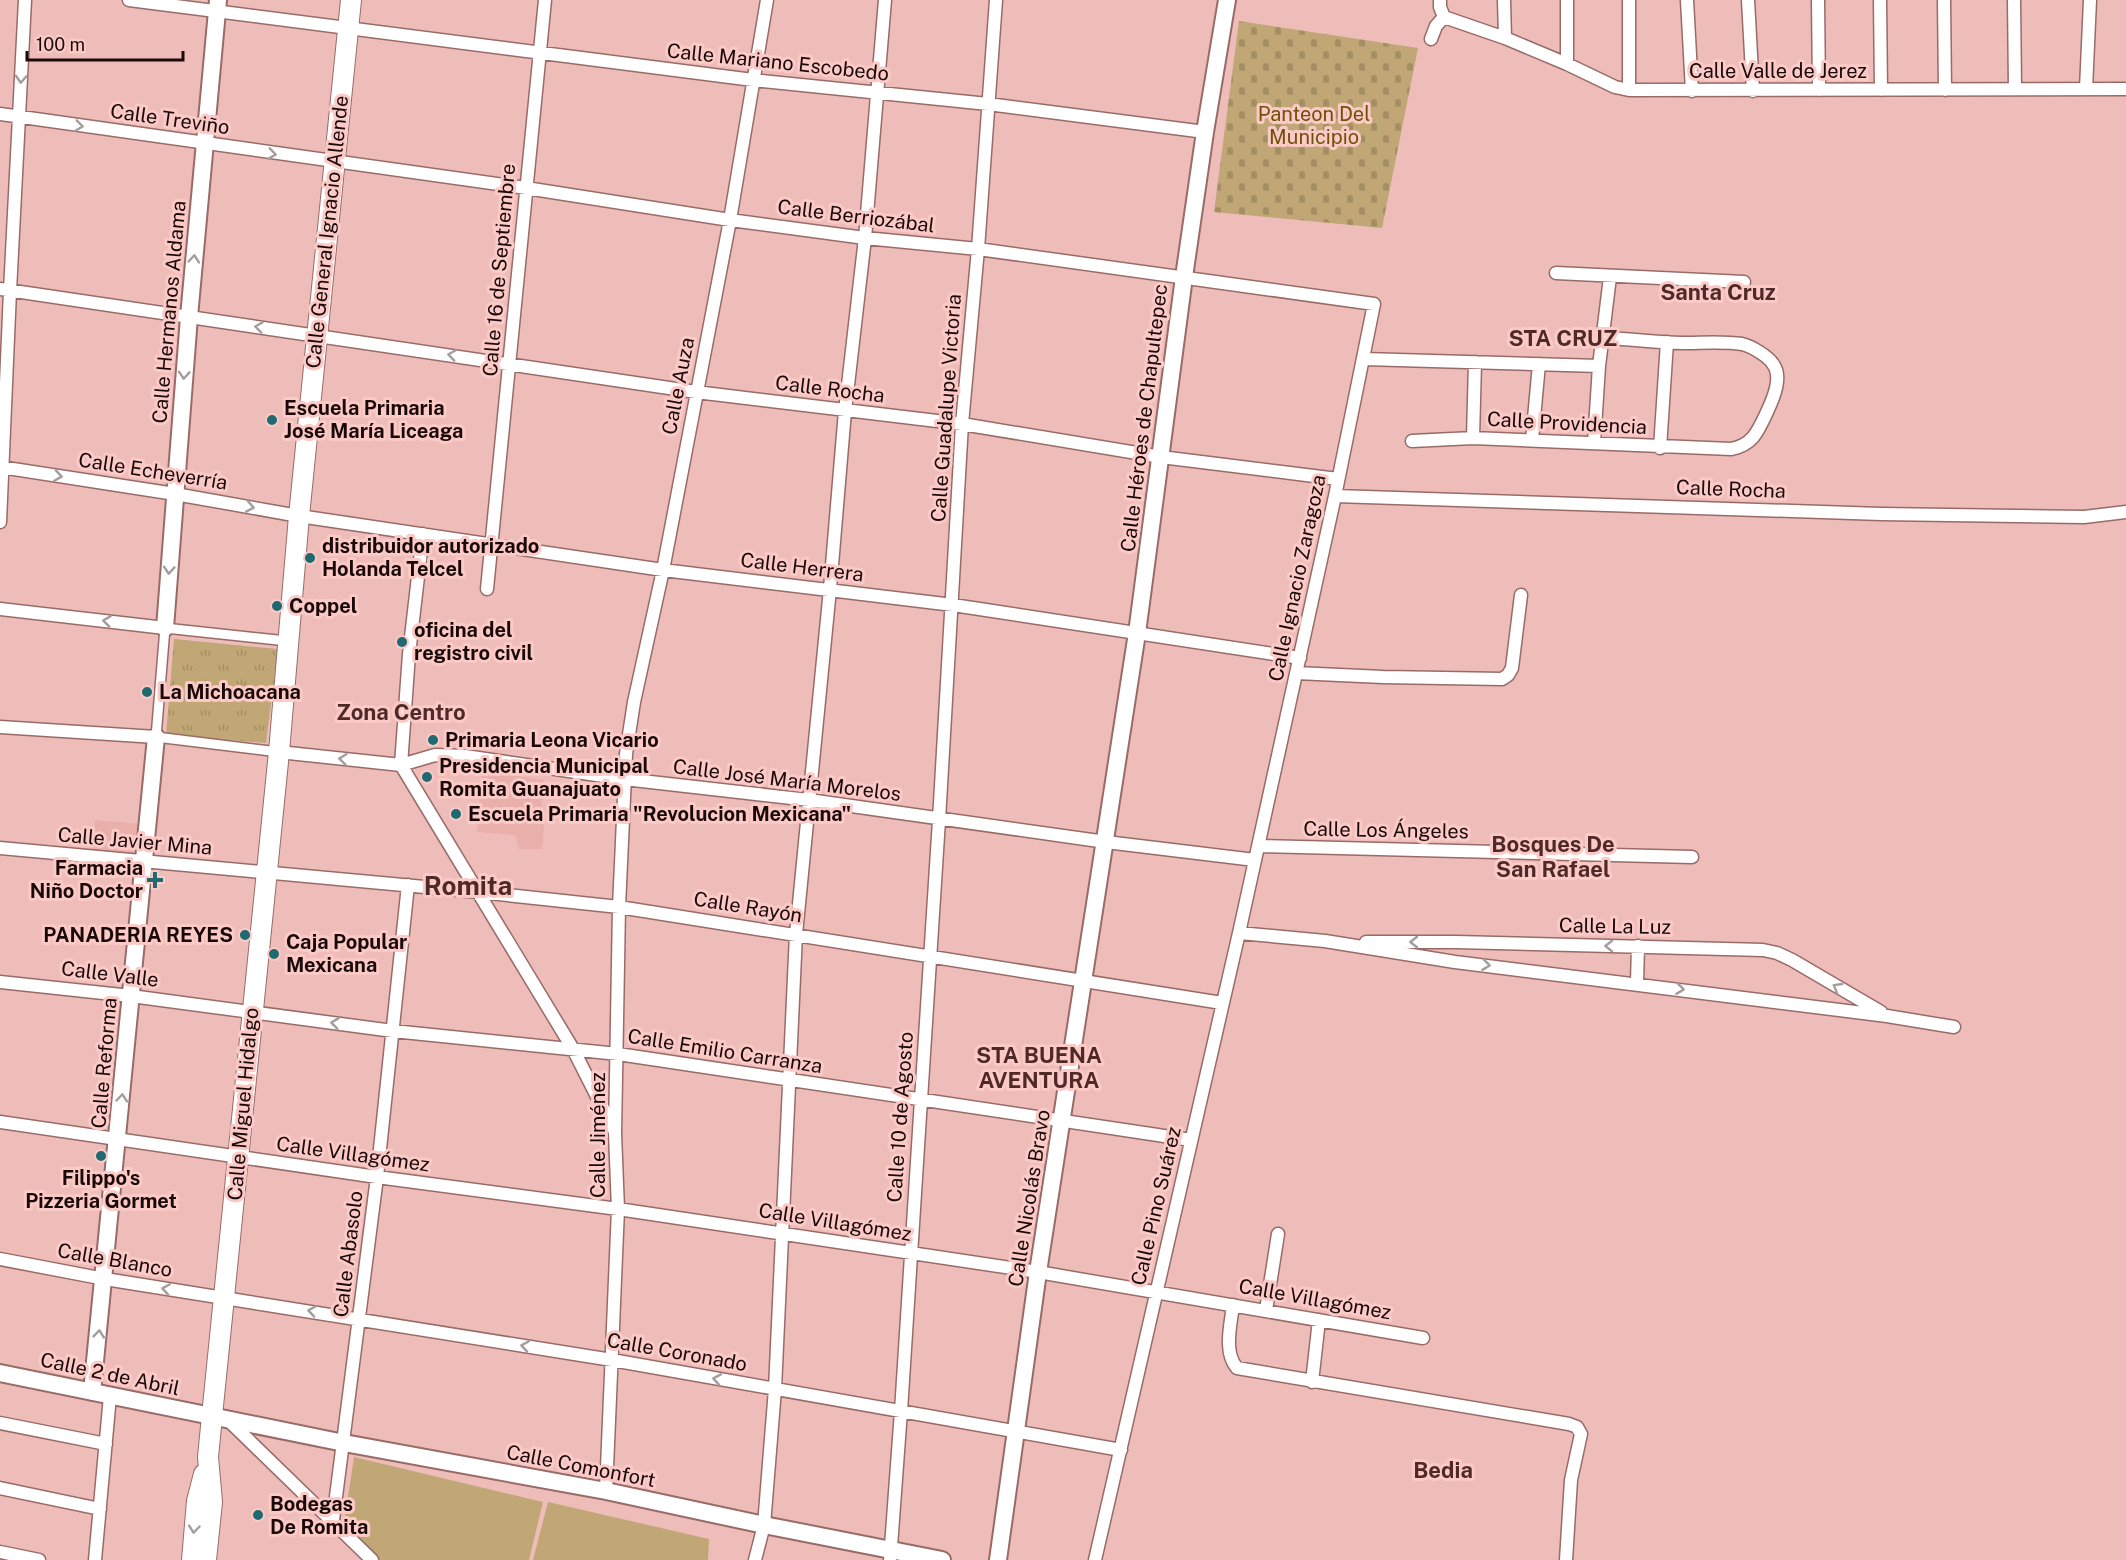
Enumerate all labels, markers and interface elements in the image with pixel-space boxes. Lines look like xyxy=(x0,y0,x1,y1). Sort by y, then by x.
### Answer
scale bar xyxy=(27,24,183,62)
text: 100 m xyxy=(36,34,85,55)
street label: Calle Mariano Escobedo xyxy=(666,38,890,86)
street label: Calle Valle de Jerez xyxy=(1689,59,1867,83)
one-way arrow xyxy=(15,75,28,84)
street label: Calle General Ignacio Allende xyxy=(301,94,353,370)
street label: Calle Treviño xyxy=(109,99,231,139)
park label: Panteon Del Municipio xyxy=(1258,102,1370,149)
one-way arrow xyxy=(74,119,83,131)
one-way arrow xyxy=(267,147,276,159)
street label: Calle 16 de Septiembre xyxy=(478,163,520,377)
street label: Calle Berriozábal xyxy=(776,194,936,238)
street label: Calle Hermanos Aldama xyxy=(147,200,191,424)
one-way arrow xyxy=(187,254,200,263)
district label: Santa Cruz xyxy=(1660,279,1776,305)
street label: Calle Héroes de Chapultepec xyxy=(1116,283,1172,553)
street label: Calle Guadalupe Victoria xyxy=(926,293,966,523)
one-way arrow xyxy=(254,321,263,334)
district label: STA CRUZ xyxy=(1508,325,1618,351)
street label: Calle Auza xyxy=(657,335,699,437)
one-way arrow xyxy=(448,350,457,362)
street label: Calle Rocha xyxy=(774,370,886,408)
one-way arrow xyxy=(178,371,191,380)
place label: Escuela Primaria José María Liceaga xyxy=(284,396,463,443)
street label: Calle Providencia xyxy=(1486,407,1648,439)
marker: Escuela Primaria José María Liceaga xyxy=(265,413,279,427)
street label: Calle Echeverría xyxy=(77,447,229,495)
one-way arrow xyxy=(53,469,62,481)
street label: Calle Ignacio Zaragoza xyxy=(1263,472,1331,684)
street label: Calle Rocha xyxy=(1676,475,1786,503)
one-way arrow xyxy=(246,501,255,513)
place label: distribuidor autorizado Holanda Telcel xyxy=(322,534,539,581)
street label: Calle Herrera xyxy=(739,548,865,586)
marker: distribuidor autorizado Holanda Telcel xyxy=(303,551,317,565)
one-way arrow xyxy=(163,565,176,574)
place label: Coppel xyxy=(289,594,357,618)
marker: Coppel xyxy=(270,599,284,613)
one-way arrow xyxy=(102,615,111,628)
place label: oficina del registro civil xyxy=(414,618,533,665)
marker: oficina del registro civil xyxy=(395,635,409,649)
place label: La Michoacana xyxy=(159,680,301,704)
marker: La Michoacana xyxy=(140,685,154,699)
district label: Zona Centro xyxy=(336,699,466,725)
place label: Primaria Leona Vicario xyxy=(445,728,659,752)
marker: Primaria Leona Vicario xyxy=(426,733,440,747)
one-way arrow xyxy=(339,753,348,766)
place label: Presidencia Municipal Romita Guanajuato xyxy=(439,754,649,801)
street label: Calle José María Morelos xyxy=(672,754,902,806)
marker: Presidencia Municipal Romita Guanajuato xyxy=(420,770,434,784)
place label: Escuela Primaria "Revolucion Mexicana" xyxy=(468,802,851,826)
marker: Escuela Primaria "Revolucion Mexicana" xyxy=(449,807,463,821)
street label: Calle Los Ángeles xyxy=(1303,816,1469,843)
street label: Calle Javier Mina xyxy=(57,822,213,860)
district label: Bosques De San Rafael xyxy=(1491,831,1615,882)
place label: Farmacia Niño Doctor xyxy=(30,856,143,903)
district label: Romita xyxy=(424,870,512,901)
marker: Farmacia Niño Doctor xyxy=(148,873,162,887)
street label: Calle Rayón xyxy=(692,887,804,927)
street label: Calle La Luz xyxy=(1559,913,1671,939)
place label: PANADERIA REYES xyxy=(43,923,233,947)
marker: PANADERIA REYES xyxy=(238,928,252,942)
place label: Caja Popular Mexicana xyxy=(286,930,407,977)
one-way arrow xyxy=(1410,936,1419,948)
one-way arrow xyxy=(1604,939,1613,952)
marker: Caja Popular Mexicana xyxy=(267,947,281,961)
street label: Calle Valle xyxy=(60,956,160,992)
one-way arrow xyxy=(1482,959,1491,971)
one-way arrow xyxy=(1675,982,1685,995)
one-way arrow xyxy=(1833,982,1843,994)
street label: Calle Reforma xyxy=(86,996,122,1130)
street label: Calle Miguel Hidalgo xyxy=(223,1006,263,1202)
one-way arrow xyxy=(331,1018,340,1030)
street label: Calle Emilio Carranza xyxy=(626,1024,824,1078)
street label: Calle 10 de Agosto xyxy=(882,1031,918,1203)
district label: STA BUENA AVENTURA xyxy=(976,1042,1102,1093)
street label: Calle Jiménez xyxy=(586,1072,610,1198)
one-way arrow xyxy=(115,1094,128,1103)
street label: Calle Nicolás Bravo xyxy=(1003,1108,1055,1288)
street label: Calle Pino Suárez xyxy=(1126,1124,1186,1288)
street label: Calle Villagómez xyxy=(275,1131,431,1177)
marker: Filippo's Pizzeria Gormet xyxy=(94,1149,108,1163)
place label: Filippo's Pizzeria Gormet xyxy=(25,1166,177,1213)
street label: Calle Abasolo xyxy=(328,1189,368,1319)
street label: Calle Villagómez xyxy=(757,1198,913,1246)
street label: Calle Blanco xyxy=(56,1238,174,1282)
street label: Calle Villagómez xyxy=(1237,1274,1393,1324)
one-way arrow xyxy=(162,1283,171,1295)
one-way arrow xyxy=(307,1306,317,1318)
street label: Calle Coronado xyxy=(605,1328,749,1376)
one-way arrow xyxy=(92,1329,105,1339)
one-way arrow xyxy=(521,1340,530,1352)
street label: Calle 2 de Abril xyxy=(38,1348,182,1400)
one-way arrow xyxy=(713,1373,723,1386)
street label: Calle Comonfort xyxy=(504,1440,658,1492)
district label: Bedia xyxy=(1413,1457,1473,1483)
place label: Bodegas De Romita xyxy=(270,1492,368,1539)
marker: Bodegas De Romita xyxy=(251,1508,265,1522)
one-way arrow xyxy=(188,1524,201,1533)

